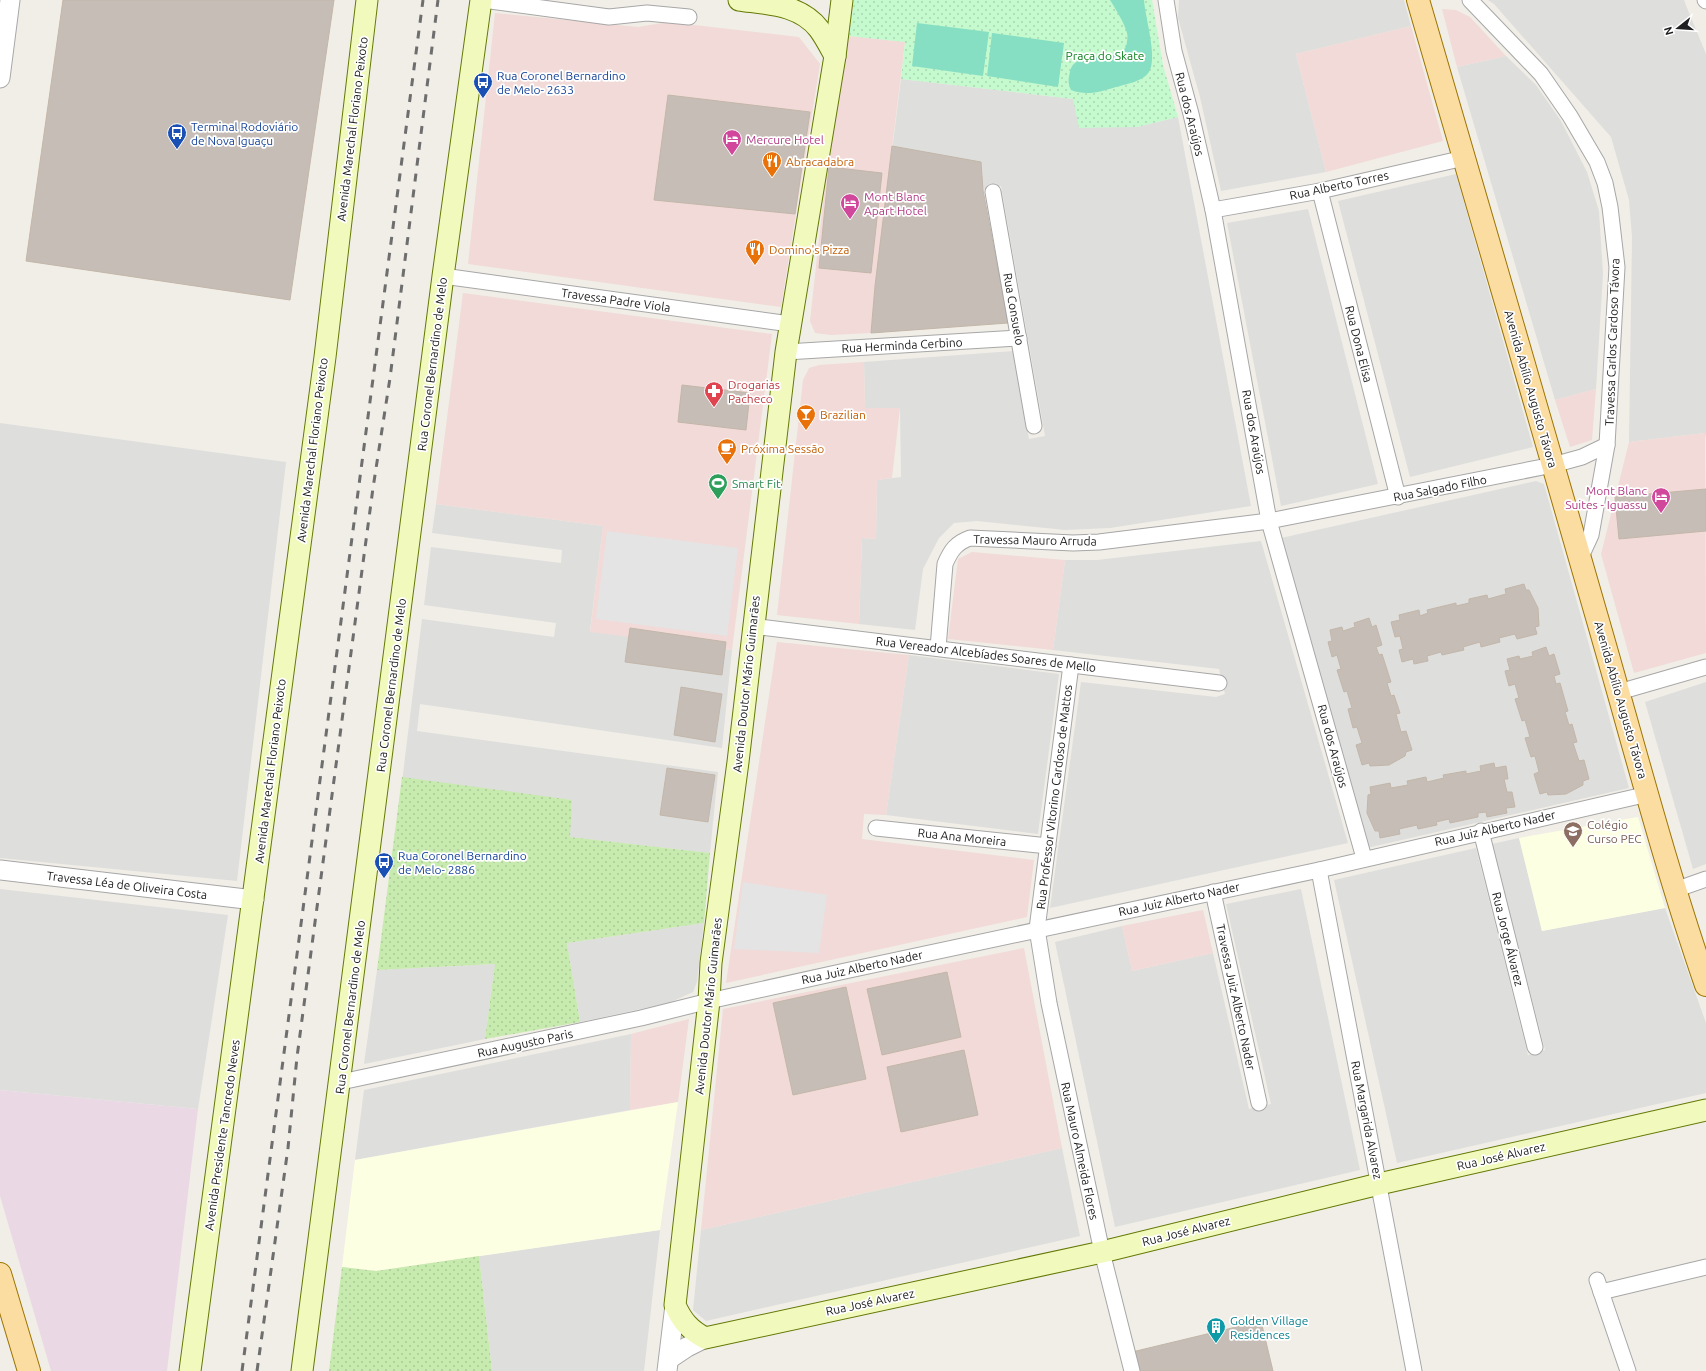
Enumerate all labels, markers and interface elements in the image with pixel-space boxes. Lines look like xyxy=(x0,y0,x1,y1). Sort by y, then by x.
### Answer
north arrow xyxy=(1658,8,1698,48)
text: N xyxy=(1661,25,1675,37)
street label: Avenida Marechal Floriano Peixoto xyxy=(334,36,370,222)
park label: Praça do Skate xyxy=(1066,49,1144,62)
place label: Rua Coronel Bernardino de Melo- 2633 xyxy=(497,69,626,96)
bus stop icon: Rua Coronel Bernardino de Melo- 2633 xyxy=(472,71,494,99)
street label: Rua dos Araújos xyxy=(1173,71,1207,157)
place label: Terminal Rodoviário de Nova Iguaçu xyxy=(191,120,298,147)
bus stop icon: Terminal Rodoviário de Nova Iguaçu xyxy=(166,122,188,150)
hotel icon: Mercure Hotel xyxy=(721,128,743,156)
place label: Mercure Hotel xyxy=(746,133,824,146)
restaurant icon: Abracadabra xyxy=(761,150,783,178)
place label: Abracadabra xyxy=(786,155,854,168)
street label: Rua Alberto Torres xyxy=(1288,168,1390,202)
place label: Mont Blanc Apart Hotel xyxy=(864,190,927,217)
hotel icon: Mont Blanc Apart Hotel xyxy=(839,192,861,220)
restaurant icon: Domino's Pizza xyxy=(744,238,766,266)
place label: Domino's Pizza xyxy=(769,243,850,256)
street label: Travessa Carlos Cardoso Távora xyxy=(1603,258,1621,426)
street label: Rua Consuelo xyxy=(1001,272,1027,346)
street label: Rua Coronel Bernardino de Melo xyxy=(415,276,449,452)
street label: Travessa Padre Viola xyxy=(561,286,671,314)
street label: Rua Dona Elisa xyxy=(1343,304,1375,384)
street label: Avenida Abílio Augusto Távora xyxy=(1502,309,1560,469)
street label: Rua Herminda Cerbino xyxy=(841,335,963,355)
street label: Avenida Marechal Floriano Peixoto xyxy=(294,357,330,543)
place label: Drogarias Pacheco xyxy=(728,378,780,405)
pharmacy icon: Drogarias Pacheco xyxy=(703,380,725,408)
street label: Rua dos Araújos xyxy=(1240,389,1268,475)
bar icon: Brazilian xyxy=(795,403,817,431)
place label: Brazilian xyxy=(820,408,866,421)
cafe icon: Próxima Sessão xyxy=(716,437,738,465)
place label: Próxima Sessão xyxy=(741,442,824,455)
sports icon: Smart Fit xyxy=(707,472,729,500)
street label: Rua Salgado Filho xyxy=(1392,473,1488,503)
place label: Smart Fit xyxy=(732,477,781,490)
place label: Mont Blanc Suites - Iguassu xyxy=(1565,484,1647,511)
hotel icon: Mont Blanc Suites - Iguassu xyxy=(1650,486,1672,514)
street label: Travessa Mauro Arruda xyxy=(973,532,1097,548)
street label: Avenida Doutor Mário Guimarães xyxy=(730,595,762,773)
street label: Rua Coronel Bernardino de Melo xyxy=(374,597,408,773)
street label: Avenida Abílio Augusto Távora xyxy=(1592,620,1650,780)
street label: Rua Vereador Alcebíades Soares de Mello xyxy=(875,634,1097,674)
street label: Avenida Marechal Floriano Peixoto xyxy=(252,678,288,864)
street label: Rua Professor Vitorino Cardoso de Mattos xyxy=(1034,684,1074,910)
street label: Rua dos Araújos xyxy=(1316,703,1350,789)
street label: Rua Juiz Alberto Nader xyxy=(1433,808,1557,848)
place label: Colégio Curso PEC xyxy=(1587,818,1642,845)
school or university icon: Colégio Curso PEC xyxy=(1562,820,1584,848)
street label: Rua Ana Moreira xyxy=(917,826,1007,848)
place label: Rua Coronel Bernardino de Melo- 2886 xyxy=(398,849,527,876)
bus stop icon: Rua Coronel Bernardino de Melo- 2886 xyxy=(373,851,395,879)
street label: Travessa Léa de Oliveira Costa xyxy=(46,869,208,901)
street label: Rua Juiz Alberto Nader xyxy=(1117,880,1241,918)
street label: Rua Jorge Álvarez xyxy=(1490,891,1526,988)
street label: Avenida Doutor Mário Guimarães xyxy=(692,917,724,1095)
street label: Rua Coronel Bernardino de Melo xyxy=(333,919,367,1095)
street label: Travessa Juiz Alberto Nader xyxy=(1214,923,1258,1072)
street label: Rua Juiz Alberto Nader xyxy=(800,948,924,986)
street label: Rua Augusto Paris xyxy=(476,1027,574,1059)
street label: Avenida Presidente Tancredo Neves xyxy=(202,1039,242,1231)
street label: Rua Margarida Alvarez xyxy=(1349,1060,1385,1181)
street label: Rua Mauro Almeida Flores xyxy=(1059,1081,1101,1221)
street label: Rua José Alvarez xyxy=(1456,1139,1547,1172)
street label: Rua José Alvarez xyxy=(1141,1214,1232,1248)
street label: Rua José Alvarez xyxy=(824,1286,916,1318)
place label: Golden Village Residences xyxy=(1230,1314,1308,1341)
building icon: Golden Village Residences xyxy=(1205,1316,1227,1344)

